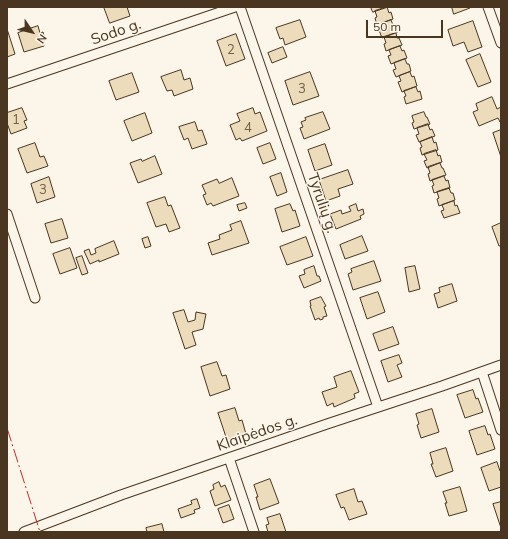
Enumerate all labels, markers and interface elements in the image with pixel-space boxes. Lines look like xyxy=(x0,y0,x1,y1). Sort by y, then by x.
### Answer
north arrow xyxy=(12,12,52,52)
scale bar xyxy=(368,12,445,38)
street label: Sodo g. xyxy=(89,15,143,49)
text: 50 m xyxy=(373,19,401,34)
text: N xyxy=(34,31,50,46)
house number: 2 xyxy=(227,42,235,58)
house number: 3 xyxy=(298,81,306,97)
house number: 1 xyxy=(12,112,20,128)
house number: 4 xyxy=(244,120,252,136)
street label: Tyrulių g. xyxy=(303,171,341,235)
house number: 3 xyxy=(39,182,47,198)
street label: Klaipėdos g. xyxy=(214,411,300,455)

